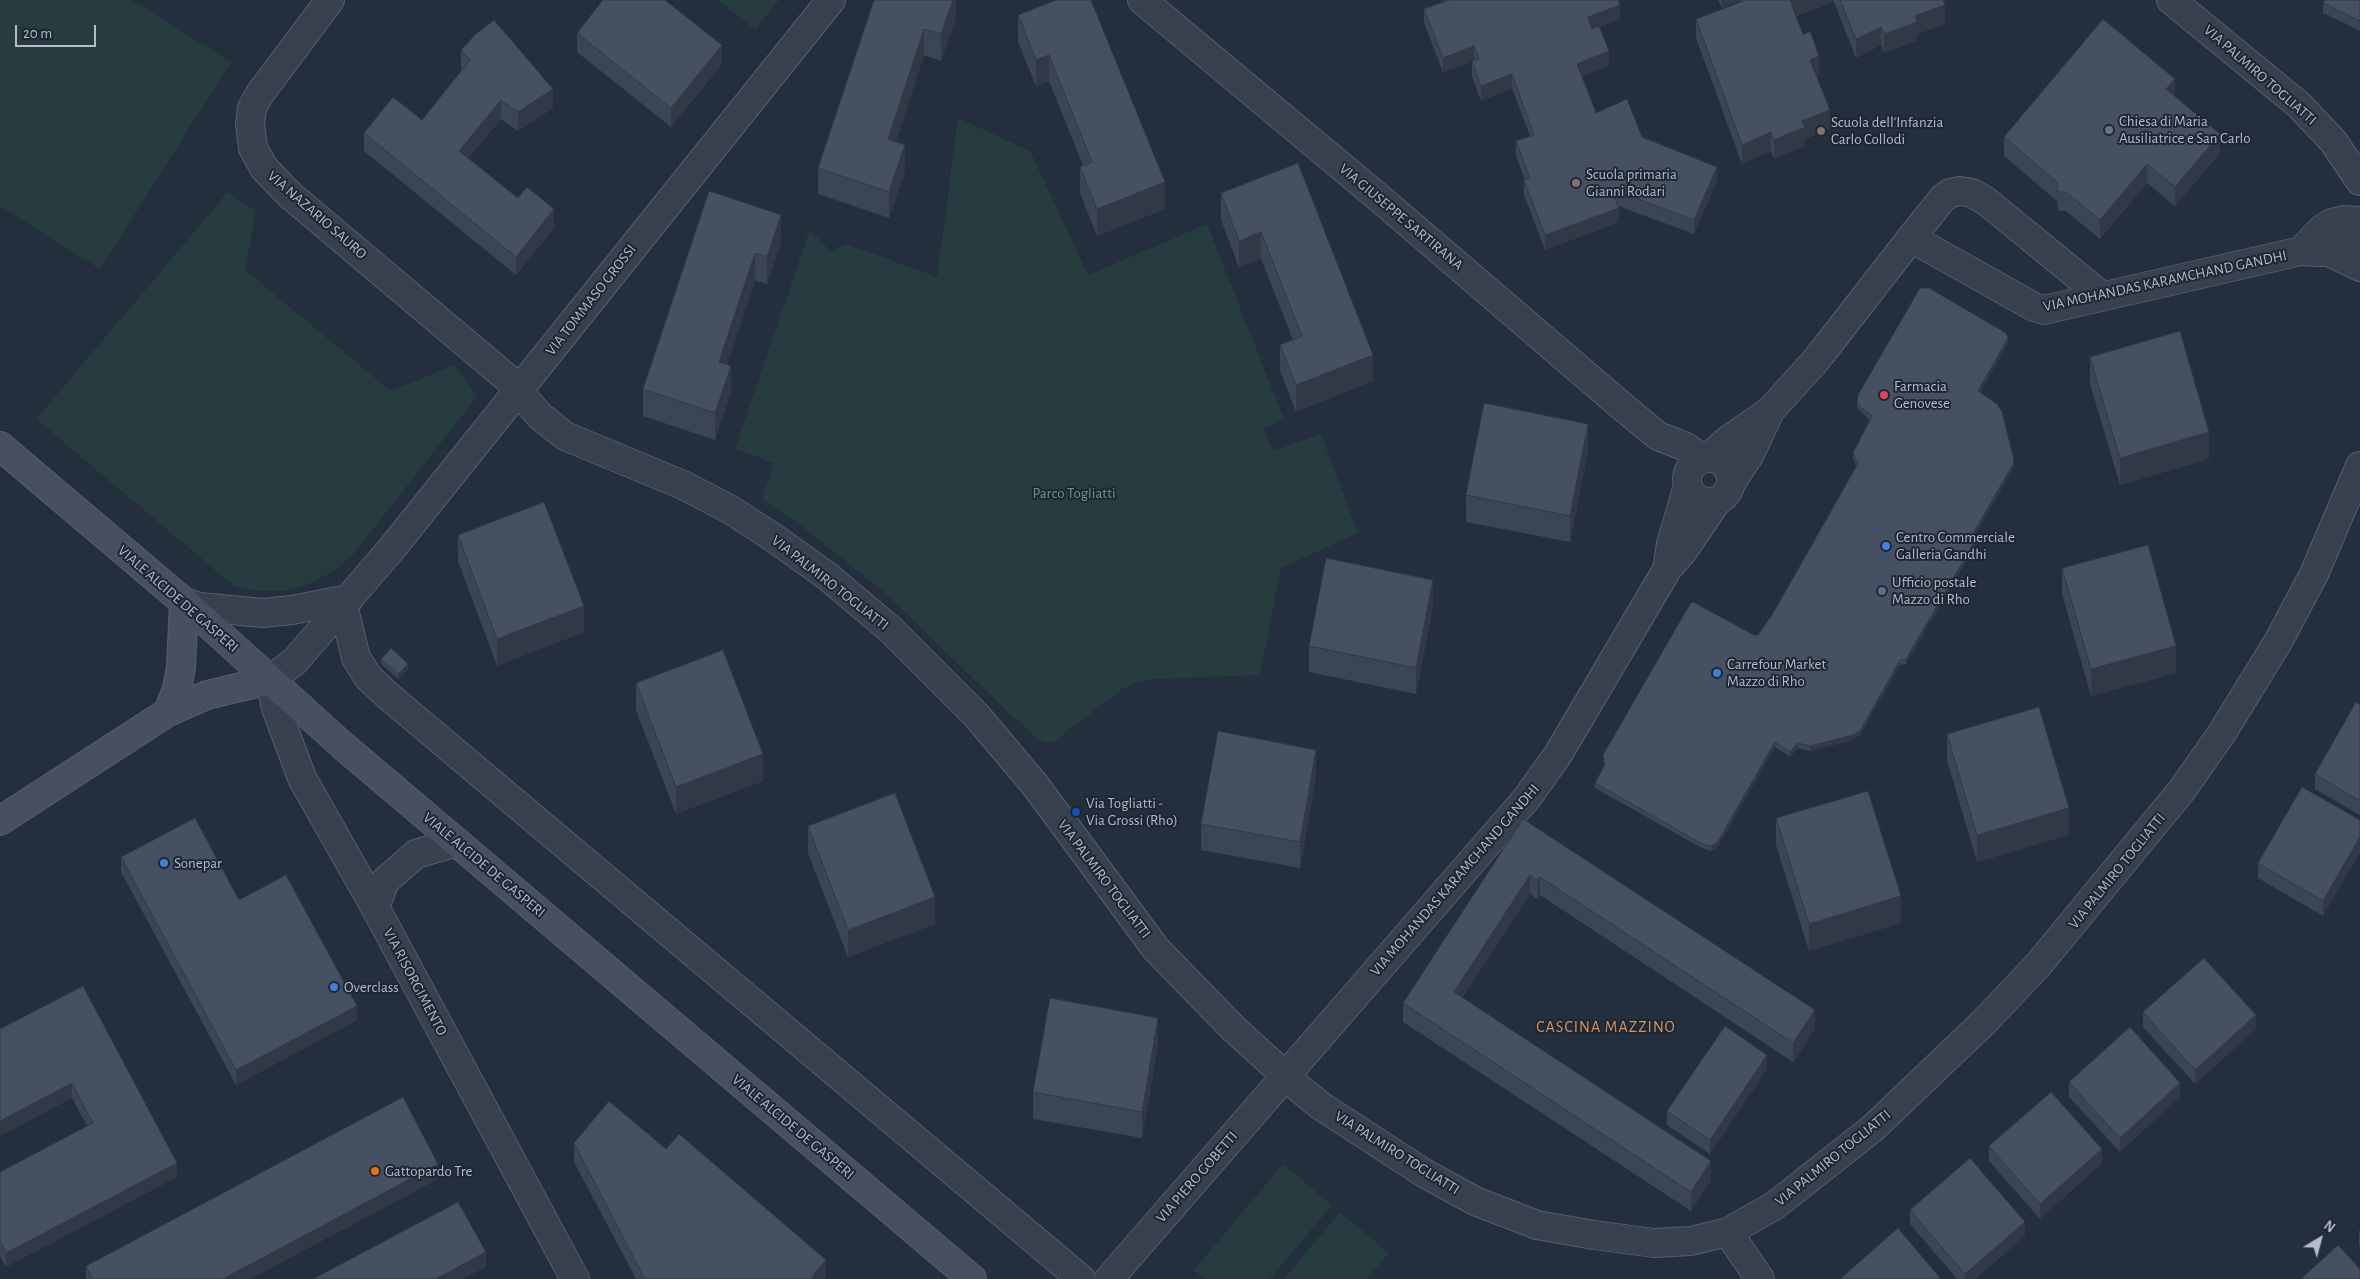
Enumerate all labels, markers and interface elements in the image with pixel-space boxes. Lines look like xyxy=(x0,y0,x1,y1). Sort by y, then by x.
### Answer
scale bar xyxy=(18,15,99,47)
street label: VIA PALMIRO TOGLIATTI xyxy=(2200,21,2320,129)
text: 20 m xyxy=(23,26,52,41)
place label: Chiesa di Maria Ausiliatrice e San Carlo xyxy=(2119,112,2251,147)
place label: Scuola dell'Infanzia Carlo Collodi xyxy=(1831,113,1943,148)
marker: Chiesa di Maria Ausiliatrice e San Carlo xyxy=(2103,124,2115,136)
marker: Scuola dell'Infanzia Carlo Collodi xyxy=(1815,125,1827,137)
street label: VIA GIUSEPPE SARTIRANA xyxy=(1335,160,1467,274)
place label: Scuola primaria Gianni Rodari xyxy=(1586,165,1677,200)
street label: VIA NAZARIO SAURO xyxy=(264,167,370,263)
marker: Scuola primaria Gianni Rodari xyxy=(1570,177,1582,189)
street label: VIA TOMMASO GROSSI xyxy=(542,241,640,359)
street label: VIA MOHANDAS KARAMCHAND GANDHI xyxy=(2042,246,2288,316)
place label: Farmacia Genovese xyxy=(1894,377,1950,412)
marker: Farmacia Genovese xyxy=(1878,389,1890,401)
park label: Parco Togliatti xyxy=(1032,484,1116,502)
place label: Centro Commerciale Galleria Gandhi xyxy=(1896,528,2015,563)
street label: VIA PALMIRO TOGLIATTI xyxy=(768,532,892,634)
marker: Centro Commerciale Galleria Gandhi xyxy=(1880,540,1892,552)
street label: VIALE ALCIDE DE GASPERI xyxy=(114,542,242,656)
place label: Ufficio postale Mazzo di Rho xyxy=(1892,573,1976,608)
marker: Ufficio postale Mazzo di Rho xyxy=(1876,585,1888,597)
place label: Carrefour Market Mazzo di Rho xyxy=(1727,655,1826,690)
marker: Carrefour Market Mazzo di Rho xyxy=(1711,667,1723,679)
street label: VIA MOHANDAS KARAMCHAND GANDHI xyxy=(1367,780,1543,980)
place label: Via Togliatti - Via Grossi (Rho) xyxy=(1086,794,1178,829)
marker: Via Togliatti - Via Grossi (Rho) xyxy=(1070,806,1082,818)
street label: VIALE ALCIDE DE GASPERI xyxy=(419,809,549,921)
street label: VIA PALMIRO TOGLIATTI xyxy=(2065,809,2169,933)
street label: VIA PALMIRO TOGLIATTI xyxy=(1054,816,1154,942)
place label: Sonepar xyxy=(174,854,222,872)
marker: Sonepar xyxy=(158,857,170,869)
street label: VIA RISORGIMENTO xyxy=(379,925,451,1039)
place label: Overclass xyxy=(344,978,399,996)
marker: Overclass xyxy=(328,981,340,993)
district label: CASCINA MAZZINO xyxy=(1534,1017,1678,1037)
street label: VIALE ALCIDE DE GASPERI xyxy=(728,1071,858,1183)
street label: VIA PALMIRO TOGLIATTI xyxy=(1771,1106,1895,1210)
street label: VIA PALMIRO TOGLIATTI xyxy=(1331,1107,1463,1199)
street label: VIA PIERO GOBETTI xyxy=(1152,1128,1242,1226)
place label: Gattopardo Tre xyxy=(385,1162,472,1180)
marker: Gattopardo Tre xyxy=(369,1165,381,1177)
north arrow xyxy=(2295,1214,2345,1264)
text: N xyxy=(2321,1218,2337,1236)

